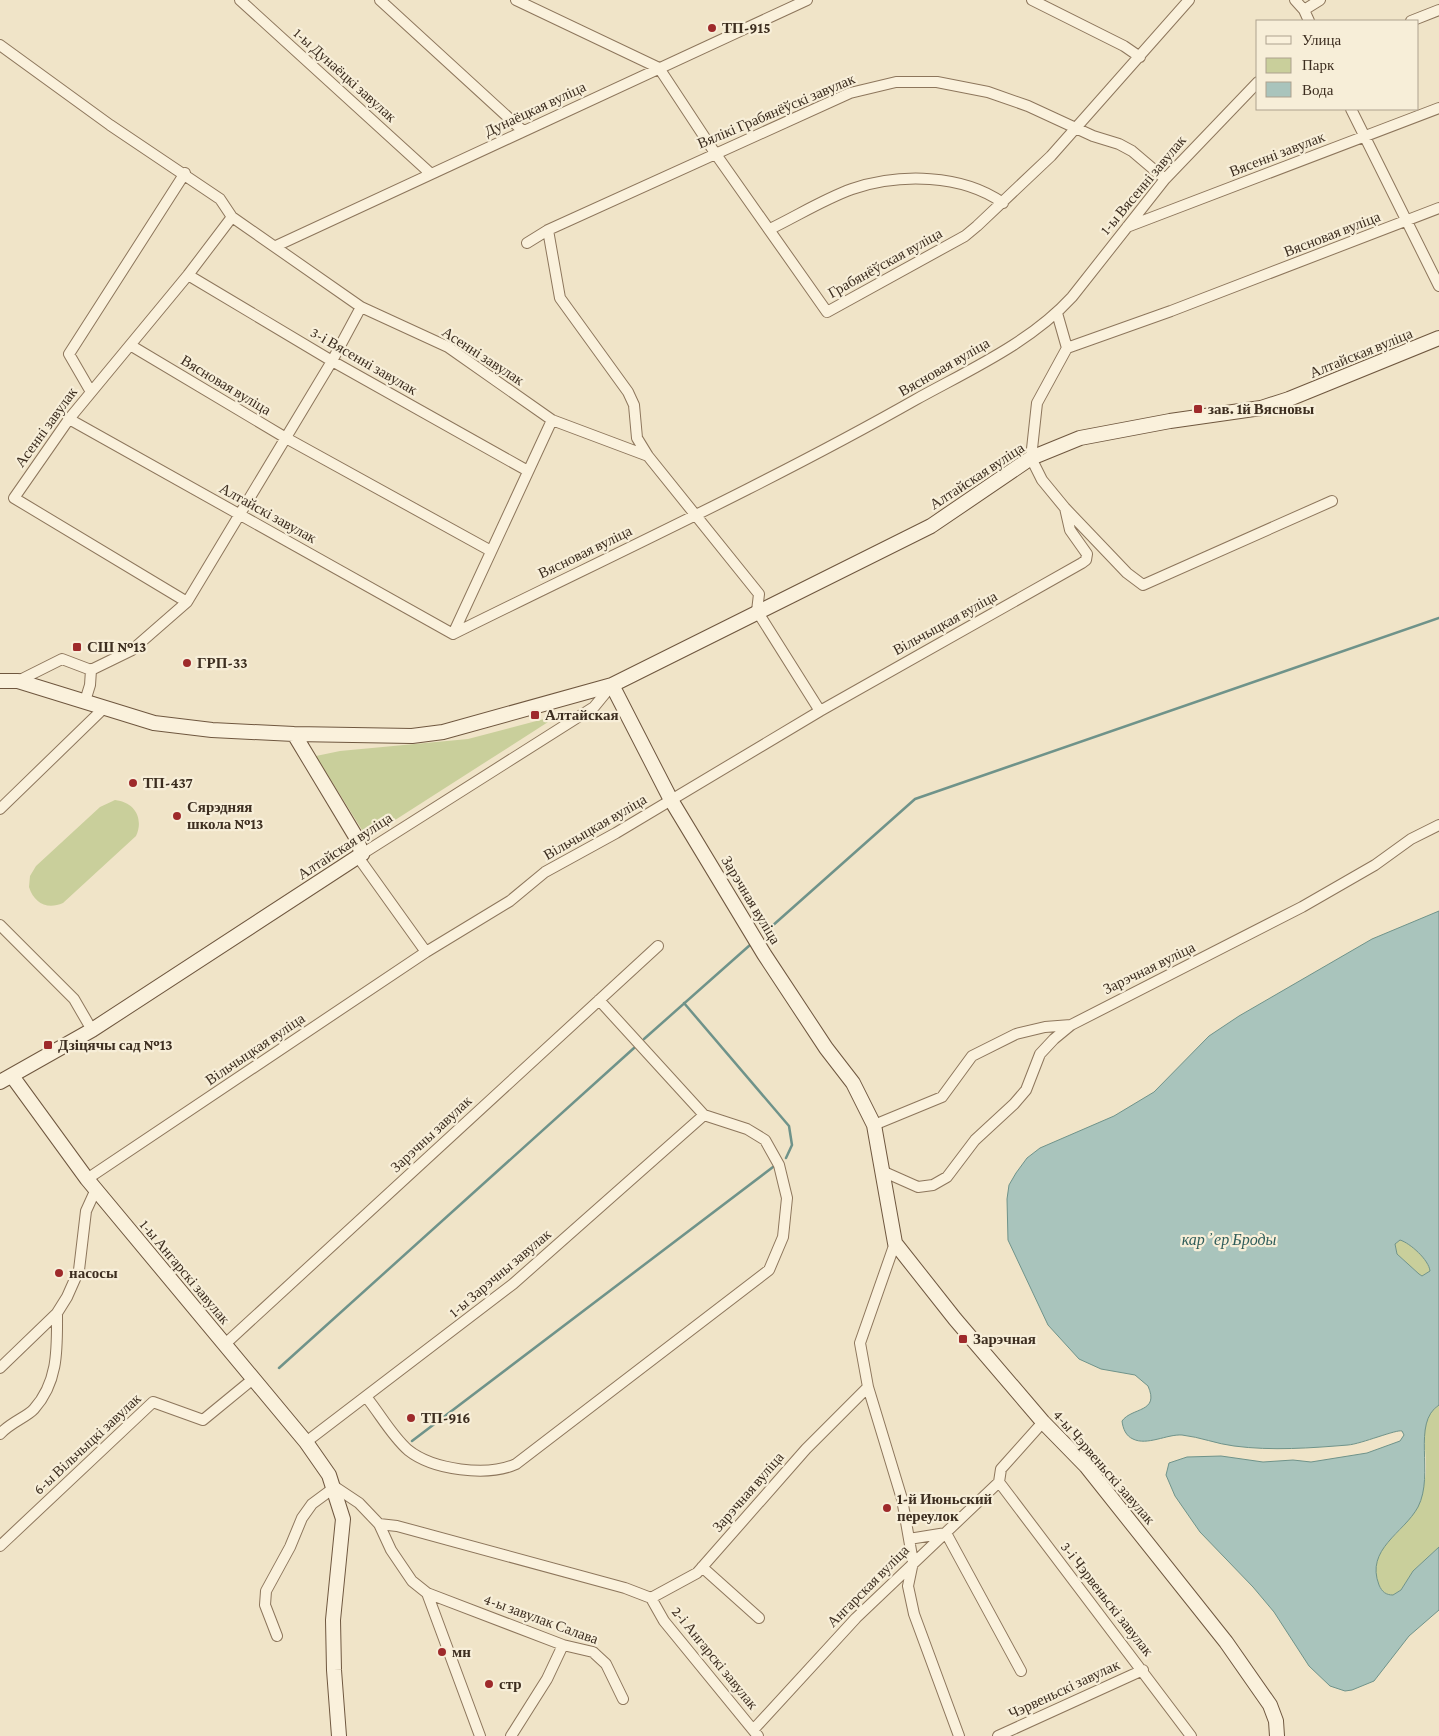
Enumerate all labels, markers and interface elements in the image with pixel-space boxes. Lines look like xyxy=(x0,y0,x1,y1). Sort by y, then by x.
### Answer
place label: ТП-915 xyxy=(722,20,771,36)
legend xyxy=(1256,20,1419,110)
marker: ТП-915 xyxy=(706,22,718,34)
street label: 1-ы Дунаёцкі завулак xyxy=(291,25,400,126)
text: Улица xyxy=(1302,32,1341,48)
text: Парк xyxy=(1302,57,1335,73)
street label: Вялікі Грабянёўскі завулак xyxy=(695,70,858,151)
street label: Дунаёцкая вуліца xyxy=(482,78,589,140)
text: Вода xyxy=(1302,82,1334,98)
street label: Вясенні завулак xyxy=(1227,128,1328,180)
street label: 1-ы Вясенні завулак xyxy=(1097,132,1190,238)
street label: Вясновая вуліца xyxy=(1281,208,1383,260)
street label: Грабянёўская вуліца xyxy=(825,225,945,301)
street label: 3-і Вясенні завулак xyxy=(308,324,421,398)
street label: Асенні завулак xyxy=(439,324,528,389)
street label: Алтайская вуліца xyxy=(1307,325,1415,381)
street label: Вясновая вуліца xyxy=(896,334,993,399)
street label: Вясновая вуліца xyxy=(178,352,274,418)
street label: Асенні завулак xyxy=(12,384,81,470)
place label: зав. 1й Вясновы xyxy=(1208,401,1314,417)
marker: зав. 1й Вясновы xyxy=(1192,403,1204,415)
street label: Алтайская вуліца xyxy=(927,439,1028,513)
street label: Алтайскі завулак xyxy=(217,480,320,547)
street label: Вясновая вуліца xyxy=(536,522,635,582)
street label: Вільчыцкая вуліца xyxy=(890,588,1000,658)
place label: СШ №13 xyxy=(87,639,146,655)
marker: СШ №13 xyxy=(71,641,83,653)
place label: ГРП-33 xyxy=(197,655,248,671)
marker: ГРП-33 xyxy=(181,657,193,669)
place label: Алтайская xyxy=(545,707,619,723)
marker: Алтайская xyxy=(529,709,541,721)
place label: ТП-437 xyxy=(143,775,193,791)
marker: ТП-437 xyxy=(127,777,139,789)
street label: Вільчыцкая вуліца xyxy=(541,791,650,863)
place label: Сярэдняя школа №13 xyxy=(187,799,263,832)
street label: Алтайская вуліца xyxy=(295,809,396,883)
marker: Сярэдняя школа №13 xyxy=(171,810,183,822)
street label: Зарэчная вуліца xyxy=(718,853,784,947)
street label: Зарэчная вуліца xyxy=(1100,939,1198,997)
street label: Вільчыцкая вуліца xyxy=(202,1010,308,1088)
place label: Дзіцячы сад №13 xyxy=(58,1037,173,1053)
marker: Дзіцячы сад №13 xyxy=(42,1039,54,1051)
street label: Зарэчны завулак xyxy=(387,1092,475,1175)
street label: 1-ы Ангарскі завулак xyxy=(137,1217,234,1328)
street label: 1-ы Зарэчны завулак xyxy=(446,1225,555,1320)
water label: карʼер Броды xyxy=(1182,1231,1277,1249)
place label: насосы xyxy=(69,1265,118,1281)
marker: насосы xyxy=(53,1267,65,1279)
place label: Зарэчная xyxy=(973,1331,1036,1347)
marker: Зарэчная xyxy=(957,1333,969,1345)
street label: 6-ы Вільчыцкі завулак xyxy=(30,1390,144,1498)
street label: 4-ы Чэрвеньскі завулак xyxy=(1050,1406,1159,1528)
place label: ТП-916 xyxy=(421,1410,470,1426)
marker: ТП-916 xyxy=(405,1412,417,1424)
street label: Зарэчная вуліца xyxy=(709,1449,787,1535)
place label: 1-й Июньский переулок xyxy=(897,1491,993,1524)
marker: 1-й Июньский переулок xyxy=(881,1502,893,1514)
street label: 3-і Чэрвеньскі завулак xyxy=(1058,1539,1157,1660)
street label: Ангарская вуліца xyxy=(824,1542,912,1630)
street label: 4-ы завулак Салава xyxy=(482,1591,601,1647)
street label: 2-і Ангарскі завулак xyxy=(669,1604,762,1713)
place label: мн xyxy=(452,1644,471,1660)
marker: мн xyxy=(436,1646,448,1658)
street label: Чэрвеньскі завулак xyxy=(1006,1656,1123,1722)
place label: стр xyxy=(499,1676,522,1692)
marker: стр xyxy=(483,1678,495,1690)

